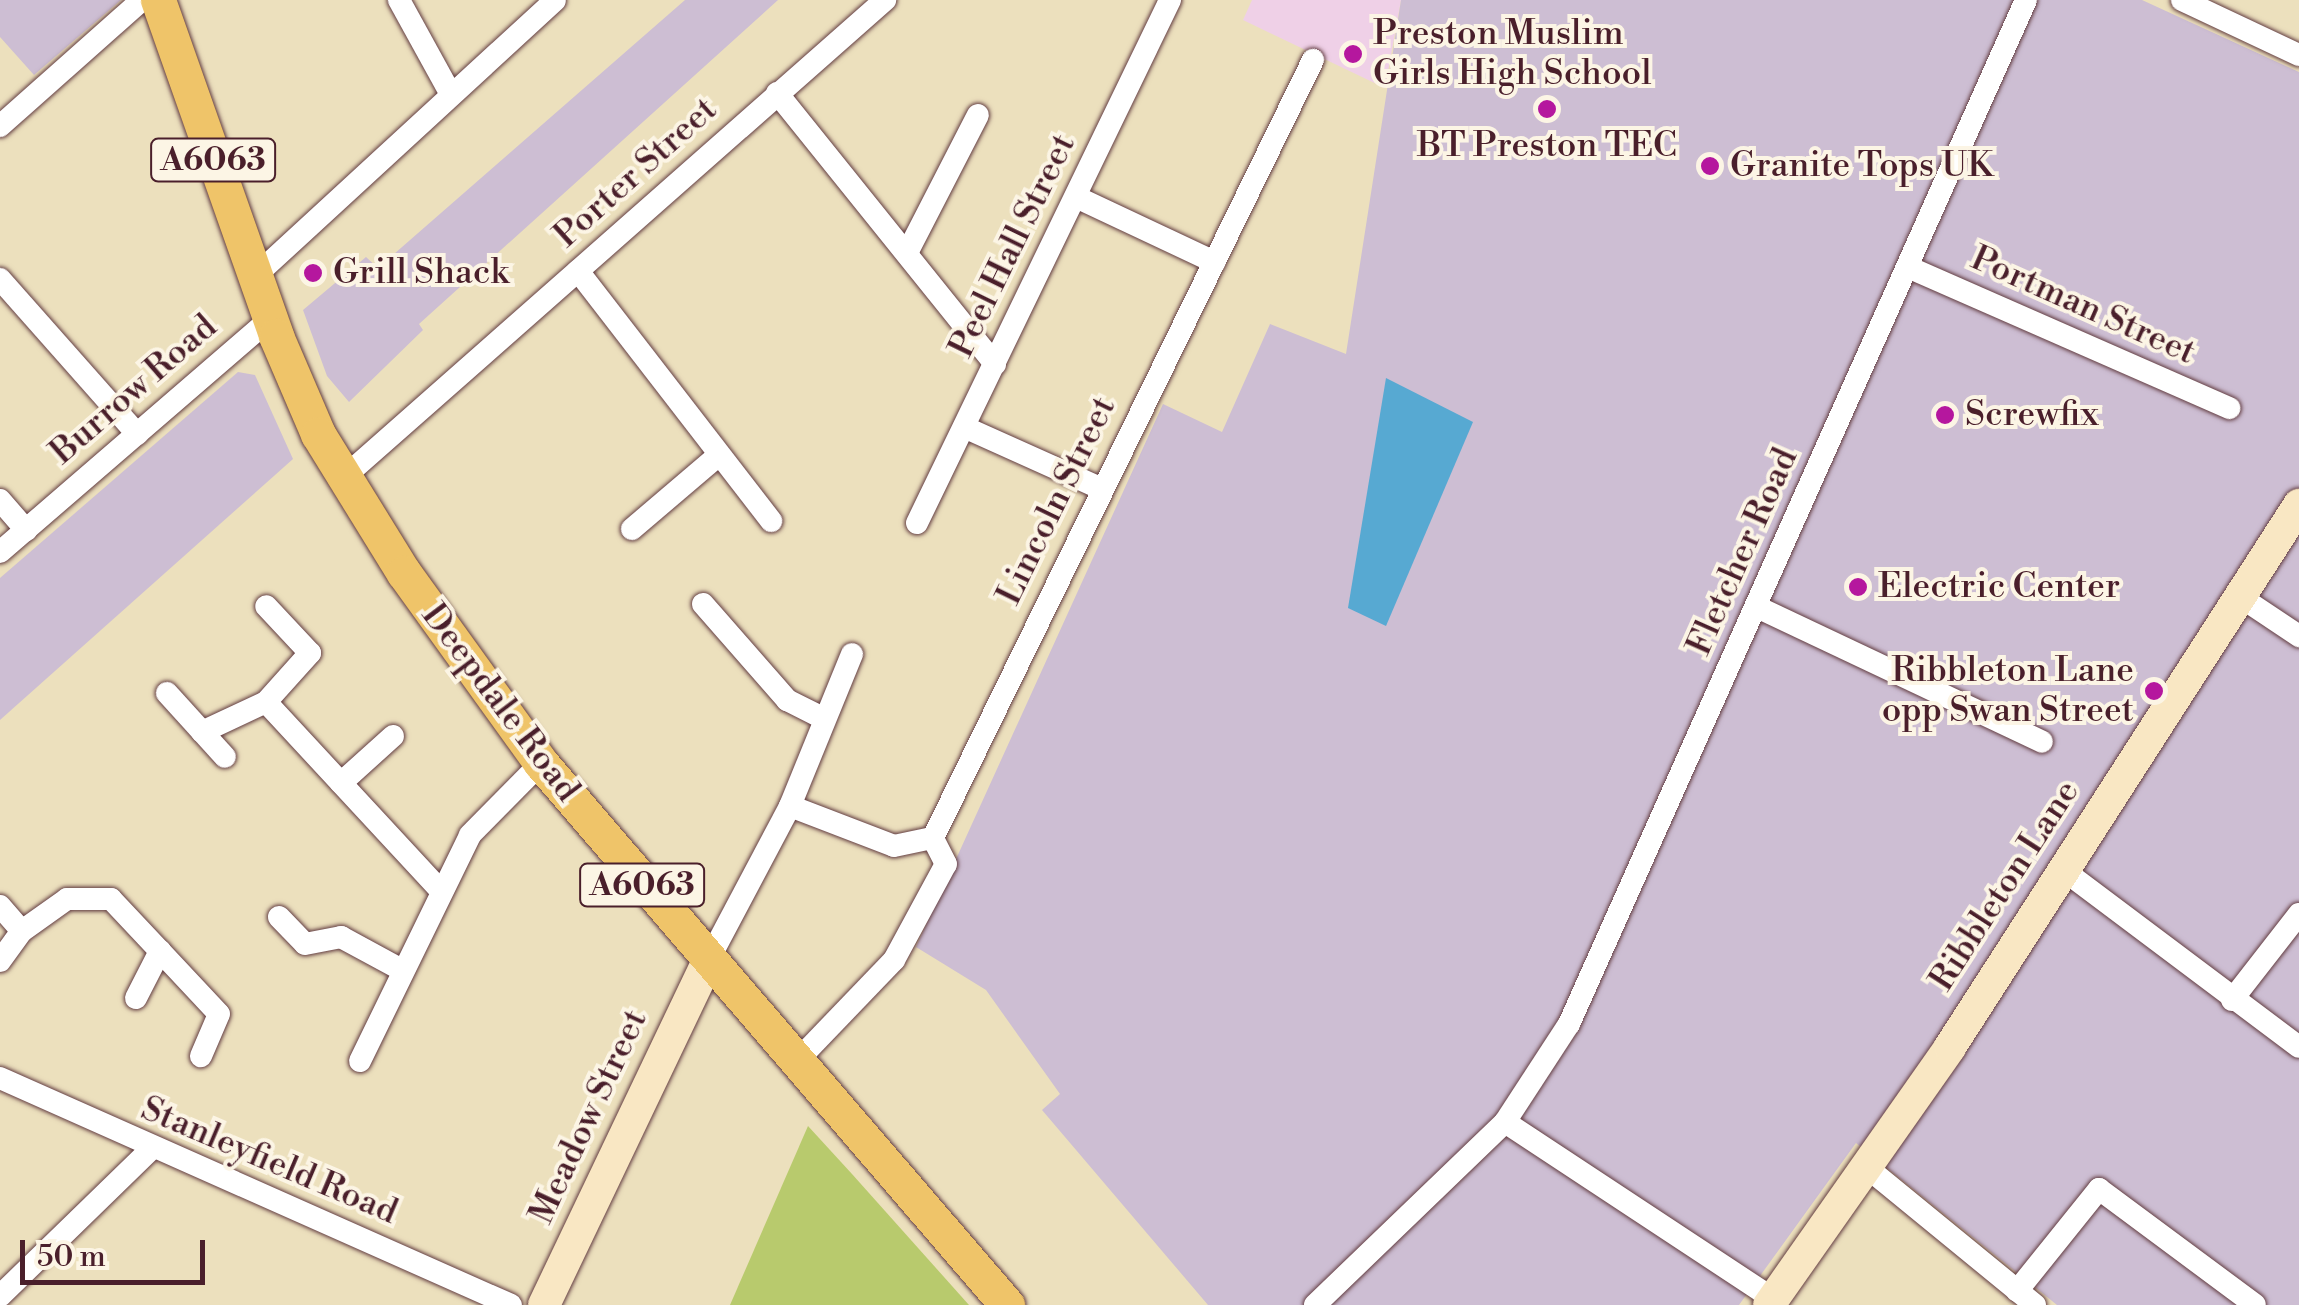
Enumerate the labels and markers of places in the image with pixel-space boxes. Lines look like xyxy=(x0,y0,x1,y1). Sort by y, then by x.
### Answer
place label: Preston Muslim Girls High School xyxy=(1373,13,1652,95)
marker: Preston Muslim Girls High School xyxy=(1342,43,1364,65)
marker: BT Preston TEC xyxy=(1536,98,1558,120)
place label: BT Preston TEC xyxy=(1417,125,1677,167)
place label: Granite Tops UK xyxy=(1730,145,1993,187)
marker: Granite Tops UK xyxy=(1699,155,1721,177)
place label: Grill Shack xyxy=(333,252,509,294)
marker: Grill Shack xyxy=(302,262,324,284)
place label: Screwfix xyxy=(1965,394,2098,436)
marker: Screwfix xyxy=(1934,404,1956,426)
place label: Electric Center xyxy=(1878,566,2120,608)
marker: Electric Center xyxy=(1847,576,1869,598)
place label: Ribbleton Lane opp Swan Street xyxy=(1882,650,2134,732)
marker: Ribbleton Lane opp Swan Street xyxy=(2143,680,2165,702)

